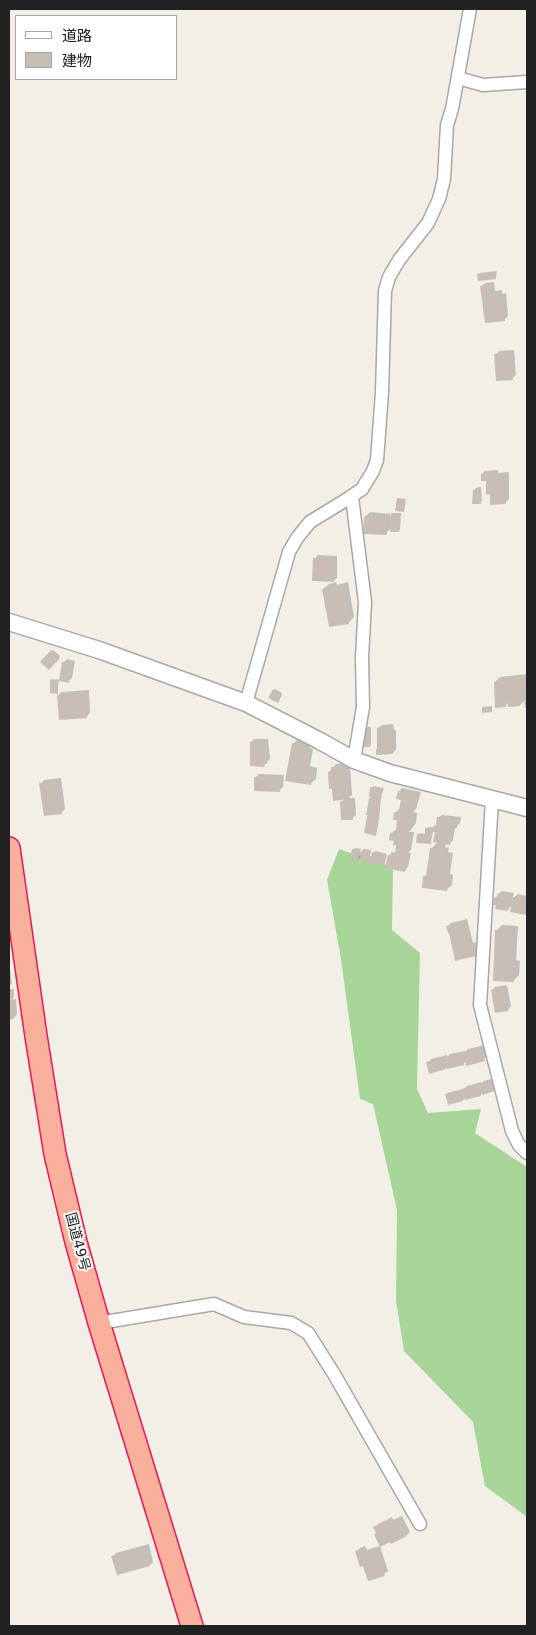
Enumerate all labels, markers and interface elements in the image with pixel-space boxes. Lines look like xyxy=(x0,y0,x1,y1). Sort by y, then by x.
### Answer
legend xyxy=(15,15,178,80)
text: 道路 xyxy=(62,27,92,45)
text: 建物 xyxy=(62,52,92,70)
street label: 国道49号 xyxy=(61,1211,93,1273)

